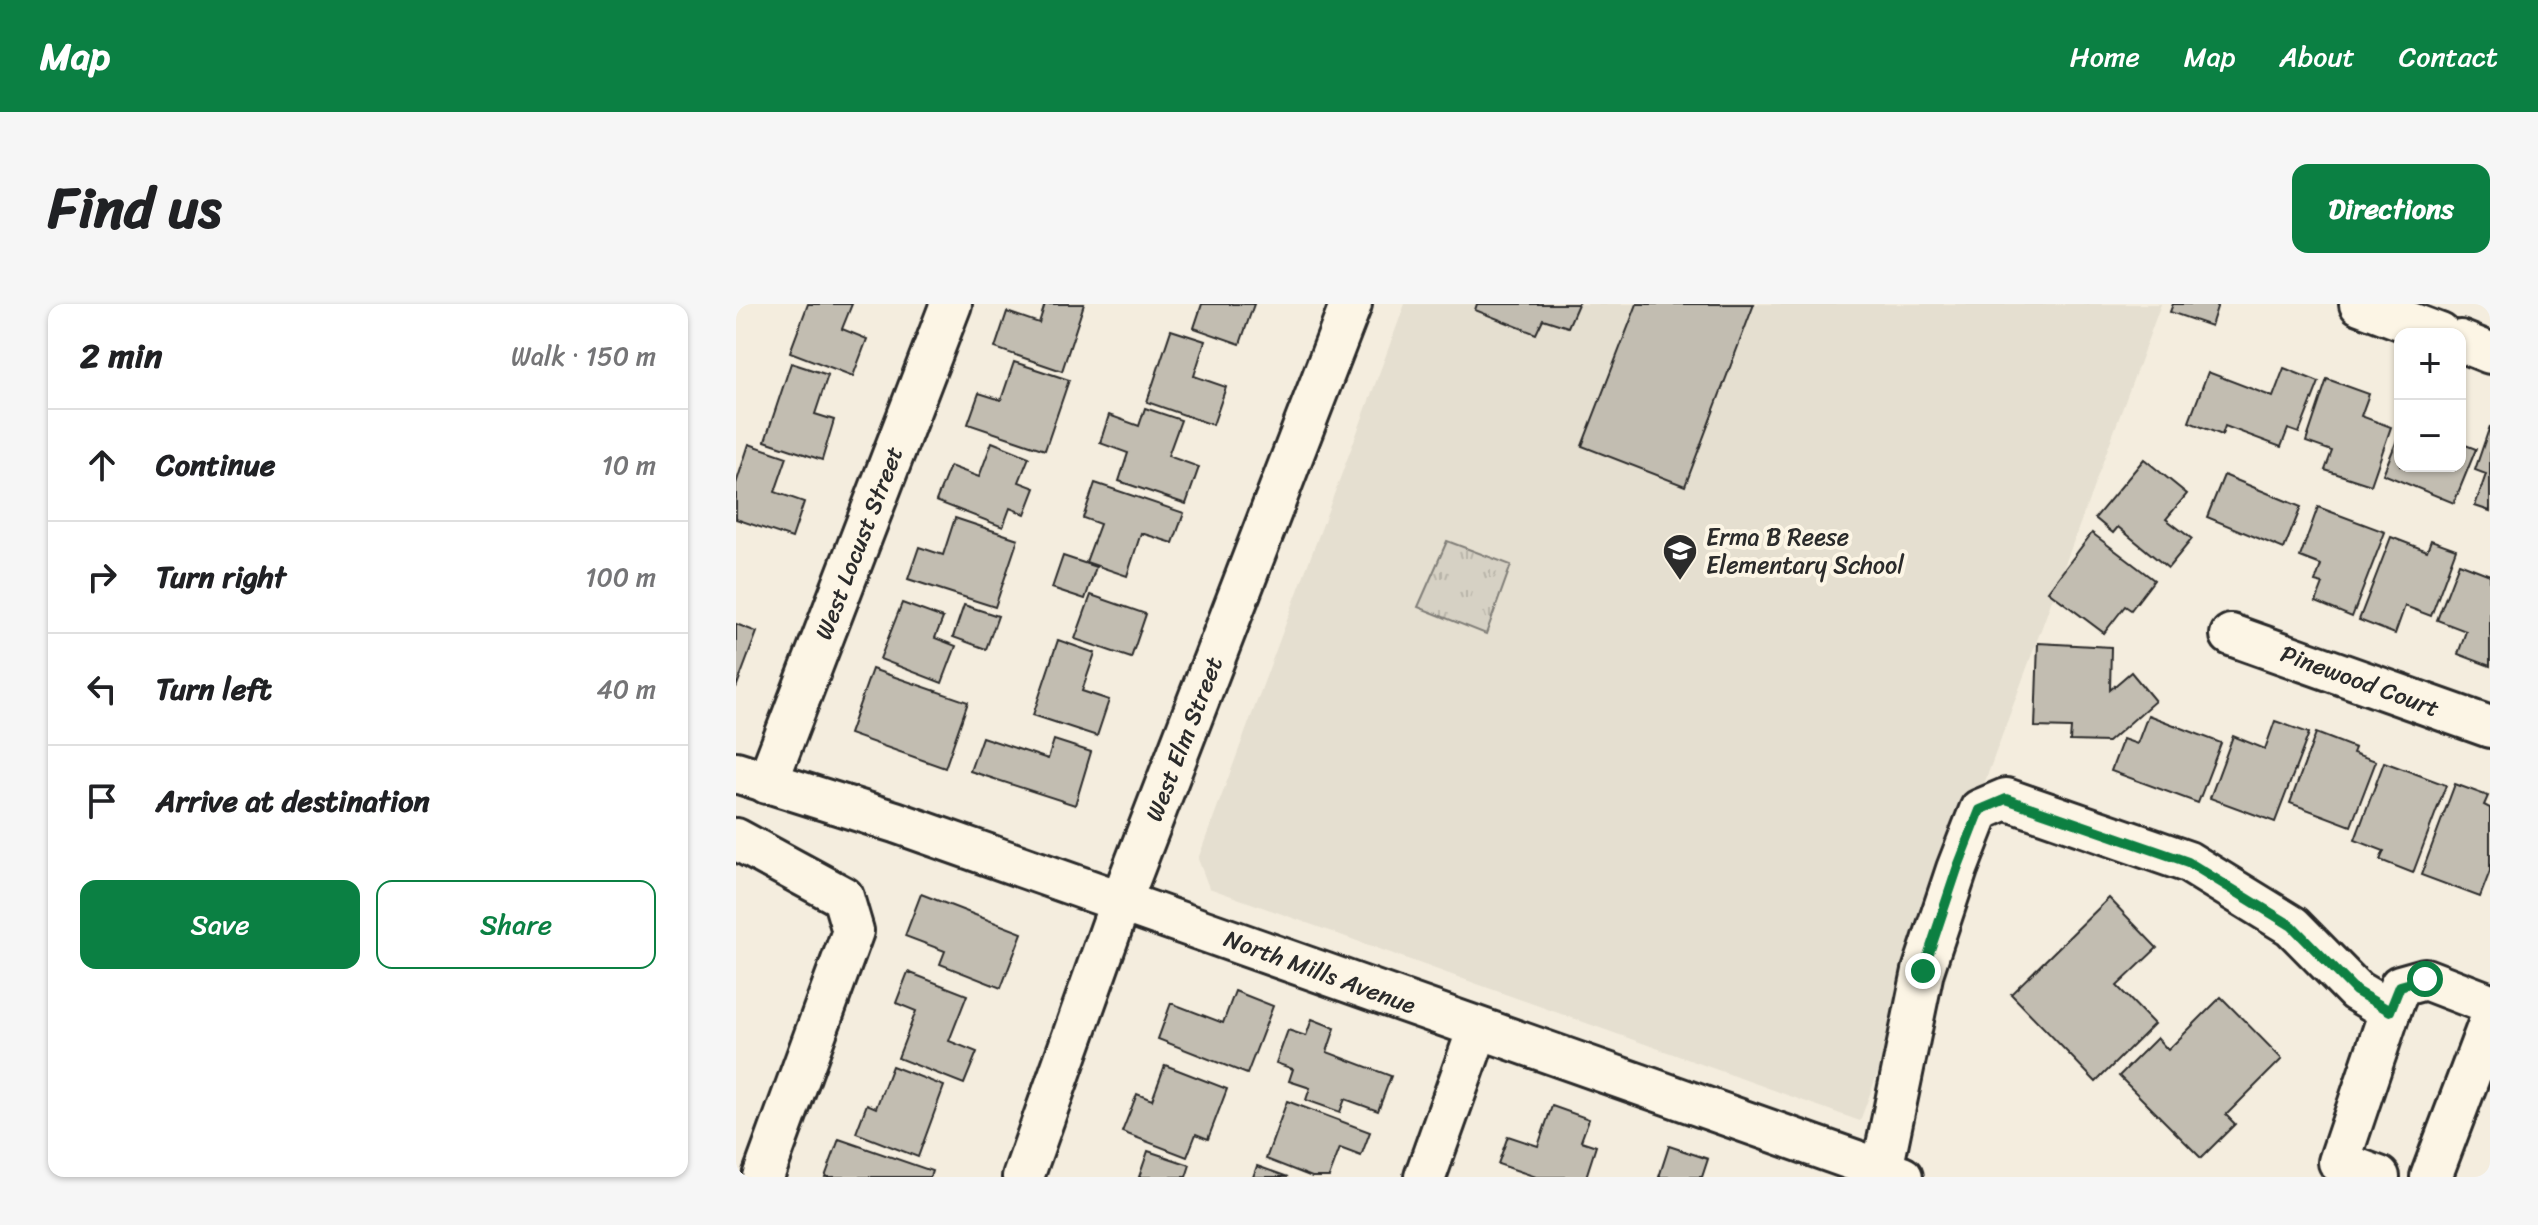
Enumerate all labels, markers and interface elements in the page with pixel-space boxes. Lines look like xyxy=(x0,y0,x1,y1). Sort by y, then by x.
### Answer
text: Map xyxy=(40,23,110,90)
text: Home xyxy=(2070,32,2140,81)
text: Map xyxy=(2184,32,2235,81)
text: About xyxy=(2279,32,2355,81)
text: Contact xyxy=(2399,32,2498,81)
text: Find us xyxy=(48,159,221,258)
button: Directions xyxy=(2292,164,2490,253)
text: 2 min xyxy=(80,326,162,386)
map controls xyxy=(2394,328,2466,472)
button: + xyxy=(2394,328,2466,400)
text: Walk · 150 m xyxy=(511,333,656,379)
button: − xyxy=(2394,400,2466,472)
text: Continue xyxy=(156,438,275,492)
street label: West Locust Street xyxy=(803,440,915,646)
text: 10 m xyxy=(602,442,656,488)
icon: ahead xyxy=(80,443,124,487)
place label: Erma B Reese Elementary School xyxy=(1706,516,1905,586)
school or university icon: Erma B Reese Elementary School xyxy=(1661,532,1699,582)
text: Turn right xyxy=(156,550,286,604)
text: 100 m xyxy=(585,554,656,600)
icon: right xyxy=(80,555,124,599)
street label: Pinewood Court xyxy=(2275,633,2445,729)
street label: West Elm Street xyxy=(1133,650,1235,828)
text: Turn left xyxy=(156,662,272,716)
text: 40 m xyxy=(597,666,656,712)
icon: left xyxy=(80,667,124,711)
text: Arrive at destination xyxy=(156,774,430,828)
icon: arrive xyxy=(80,779,124,823)
button: Save xyxy=(80,880,360,969)
button: Share xyxy=(376,880,656,969)
street label: North Mills Avenue xyxy=(1218,918,1422,1026)
route end xyxy=(1905,953,1941,989)
route start xyxy=(2407,961,2443,997)

